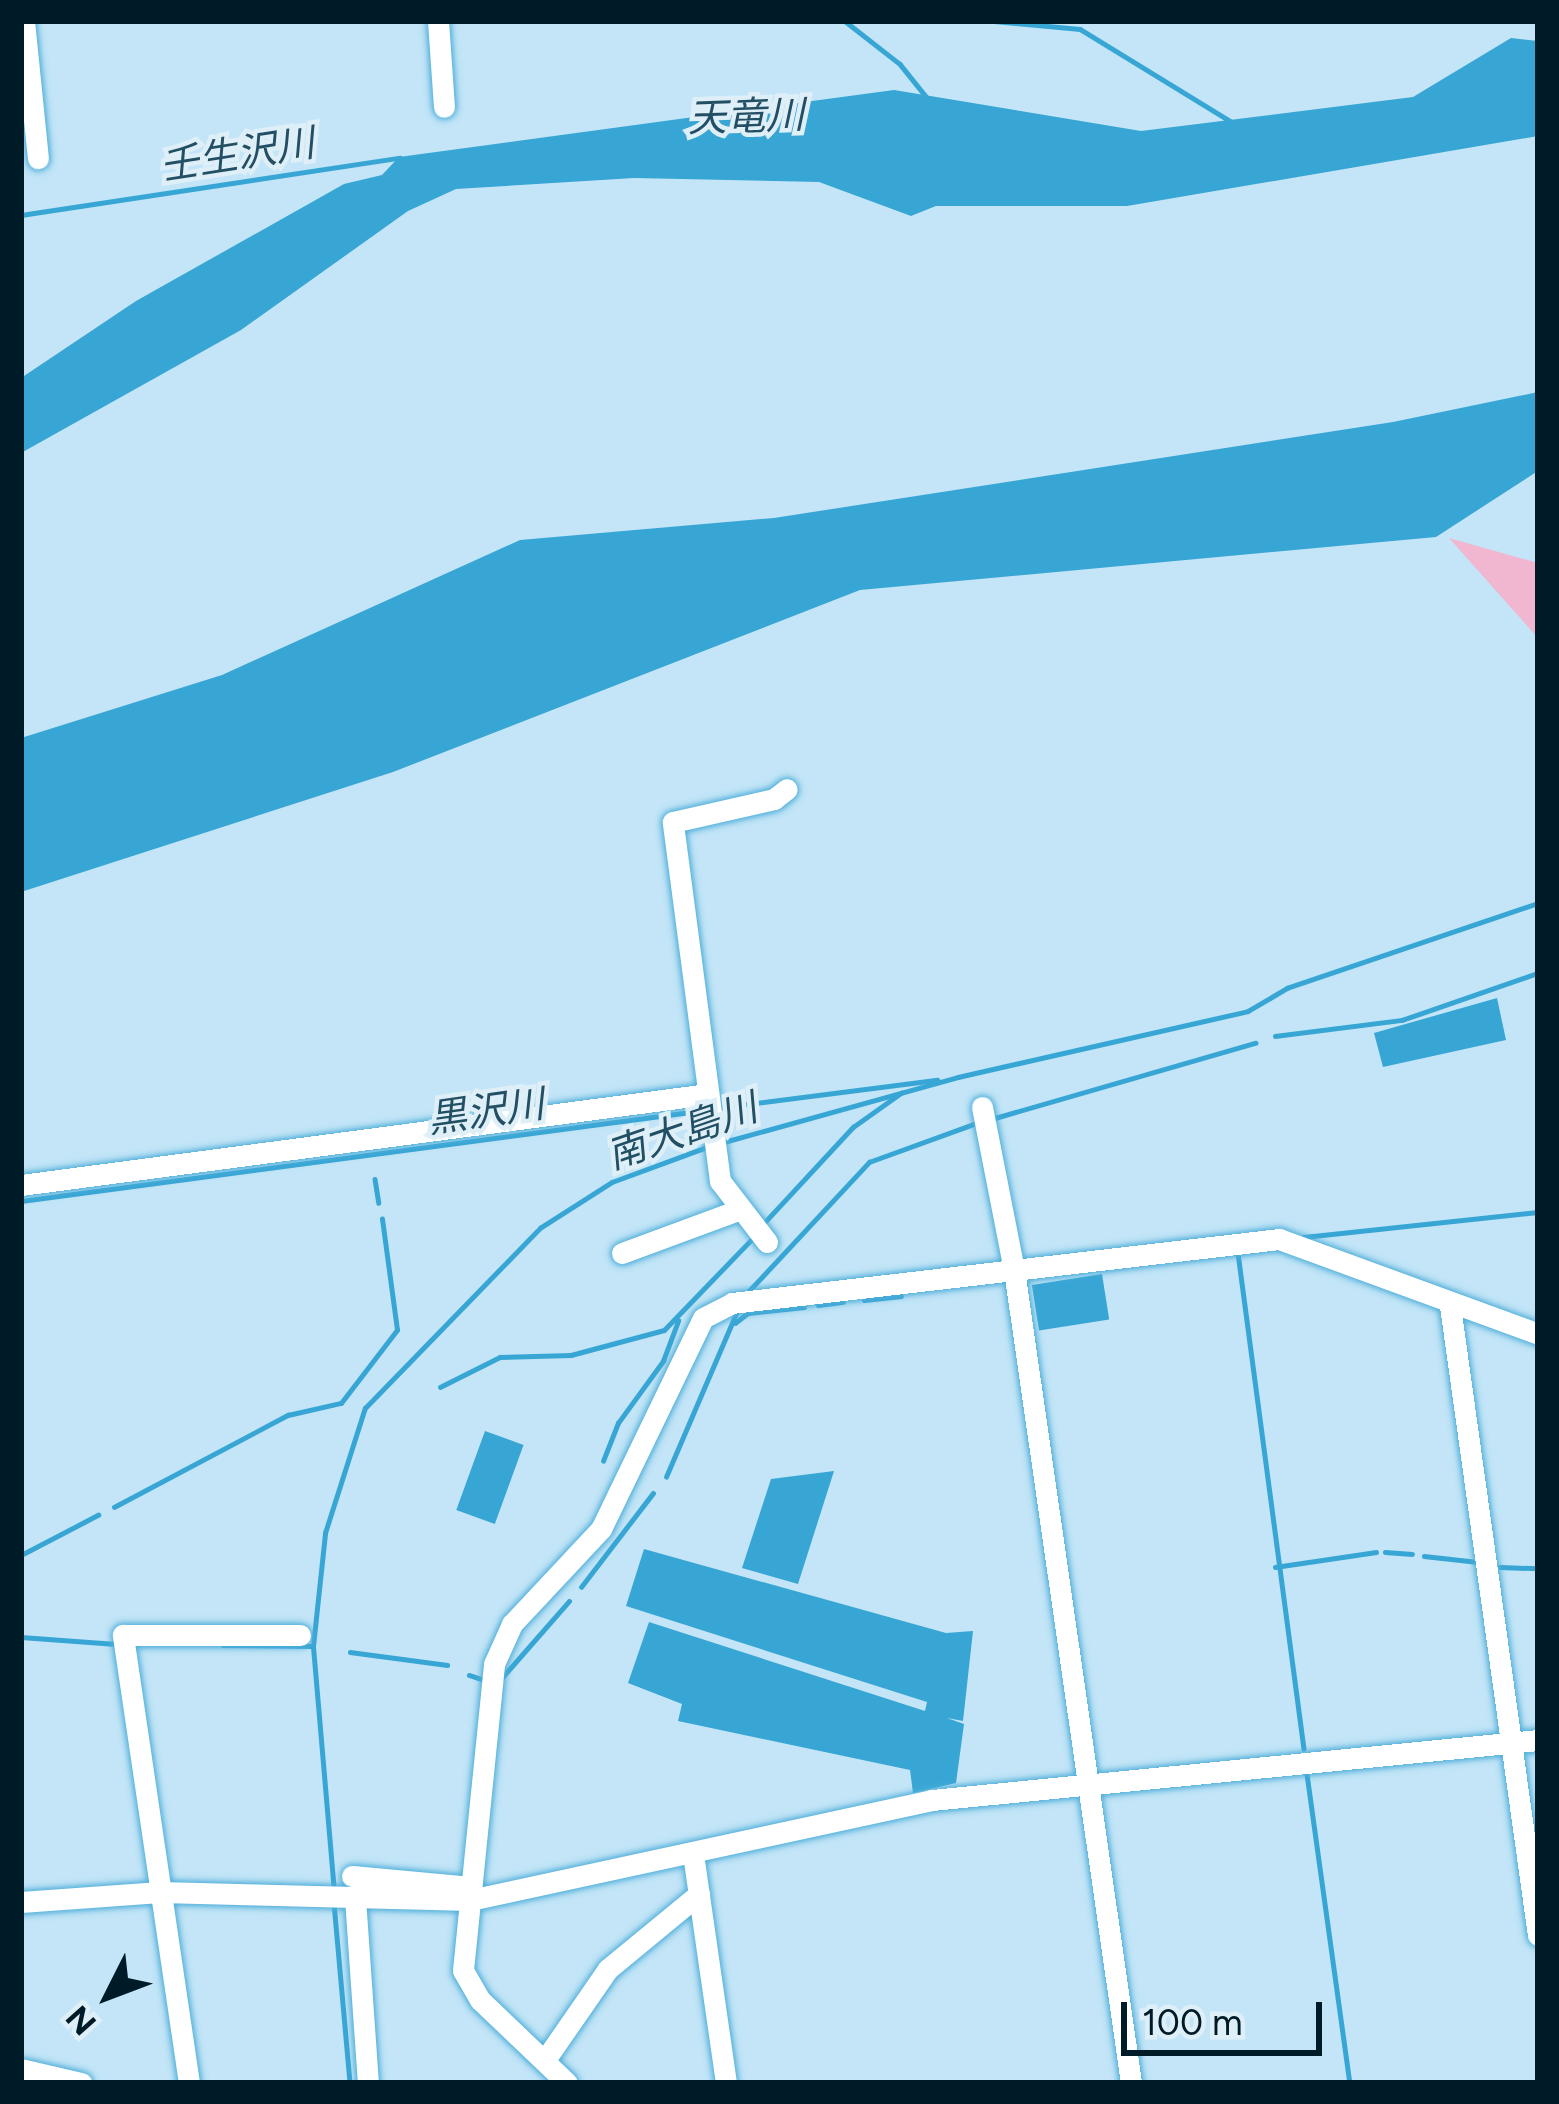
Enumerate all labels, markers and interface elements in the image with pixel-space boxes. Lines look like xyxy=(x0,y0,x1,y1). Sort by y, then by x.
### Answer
water label: 天竜川 xyxy=(687,92,805,142)
water label: 壬生沢川 xyxy=(156,120,318,190)
water label: 黒沢川 xyxy=(425,1081,547,1143)
water label: 南大島川 xyxy=(601,1084,763,1180)
north arrow xyxy=(48,1936,168,2056)
scale bar xyxy=(1127,1978,1328,2052)
text: N xyxy=(58,1998,104,2043)
text: 100 m xyxy=(1142,2001,1243,2044)

